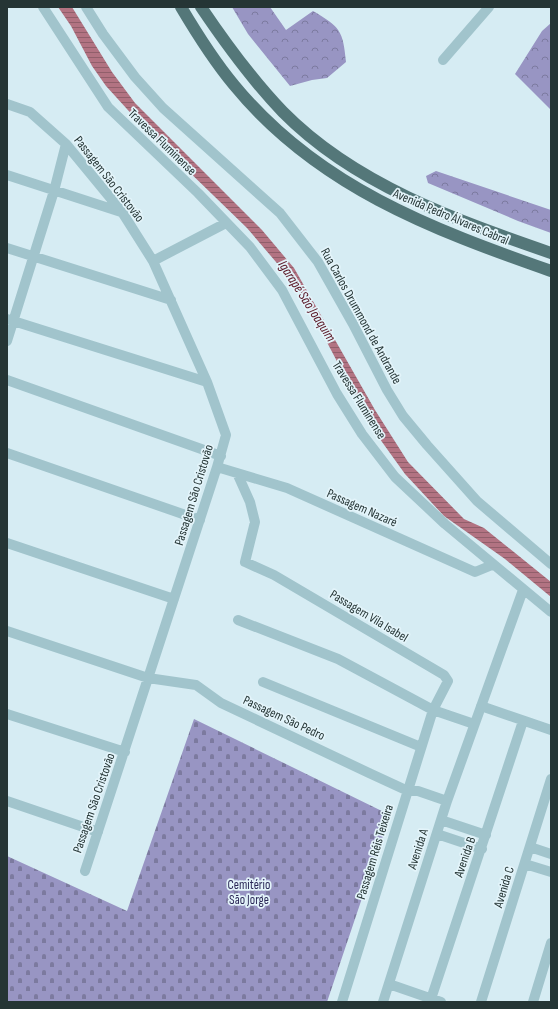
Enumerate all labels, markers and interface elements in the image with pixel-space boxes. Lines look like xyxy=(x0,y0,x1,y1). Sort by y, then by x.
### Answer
street label: Travessa Fluminense xyxy=(124,105,200,179)
street label: Passagem São Cristovão xyxy=(70,133,148,225)
street label: Avenida Pedro Álvares Cabral xyxy=(390,185,511,249)
street label: Rua Carlos Drummond de Andrande xyxy=(317,245,405,387)
water label: Igarapé São Joaquim xyxy=(274,257,340,345)
street label: Travessa Fluminense xyxy=(329,358,389,442)
street label: Passagem São Cristovão xyxy=(171,443,217,547)
street label: Passagem Nazaré xyxy=(324,485,400,531)
street label: Passagem Vila Isabel xyxy=(327,586,411,646)
street label: Passagem São Pedro xyxy=(241,692,327,744)
street label: Passagem São Cristovão xyxy=(69,751,119,855)
street label: Passagem Réis Teixeira xyxy=(353,803,397,901)
street label: Avenida A xyxy=(404,826,432,872)
street label: Avenida B xyxy=(450,834,479,880)
street label: Avenida C xyxy=(490,864,518,911)
park label: Cemitério São Jorge xyxy=(228,877,270,908)

